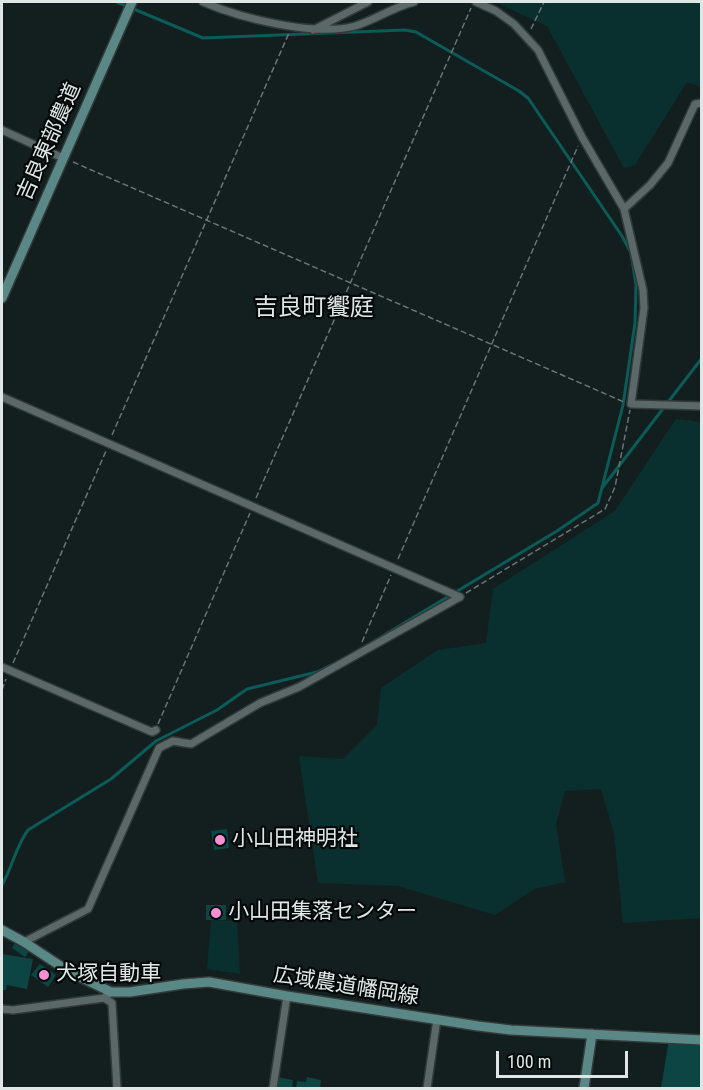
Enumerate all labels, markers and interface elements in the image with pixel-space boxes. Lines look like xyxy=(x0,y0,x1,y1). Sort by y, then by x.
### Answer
street label: 吉良東部農道 xyxy=(13,79,87,205)
district label: 吉良町饗庭 xyxy=(254,295,374,323)
place label: 小山田神明社 xyxy=(232,827,358,853)
marker: 小山田神明社 xyxy=(213,833,227,847)
place label: 小山田集落センター xyxy=(228,900,417,926)
marker: 小山田集落センター xyxy=(209,906,223,920)
place label: 犬塚自動車 xyxy=(56,962,161,988)
street label: 広域農道幡岡線 xyxy=(271,963,421,1011)
marker: 犬塚自動車 xyxy=(37,968,51,982)
scale bar xyxy=(499,1039,631,1077)
text: 100 m xyxy=(507,1051,551,1072)

